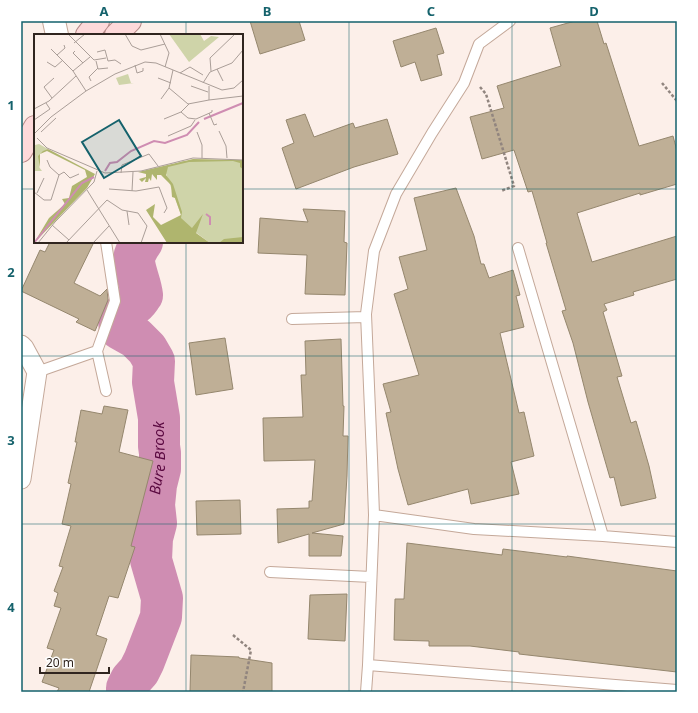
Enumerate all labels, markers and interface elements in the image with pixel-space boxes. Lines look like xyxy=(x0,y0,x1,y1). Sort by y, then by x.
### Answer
text: A xyxy=(100,2,109,20)
text: B xyxy=(263,2,271,20)
text: C xyxy=(427,2,435,20)
text: D xyxy=(589,2,599,20)
inset map xyxy=(34,34,243,243)
text: 1 xyxy=(7,96,15,114)
text: 2 xyxy=(7,263,15,281)
water label: Bure Brook xyxy=(144,421,169,495)
text: 3 xyxy=(7,431,15,449)
text: 4 xyxy=(7,598,15,616)
scale bar xyxy=(40,649,109,675)
text: 20 m xyxy=(46,654,74,671)

